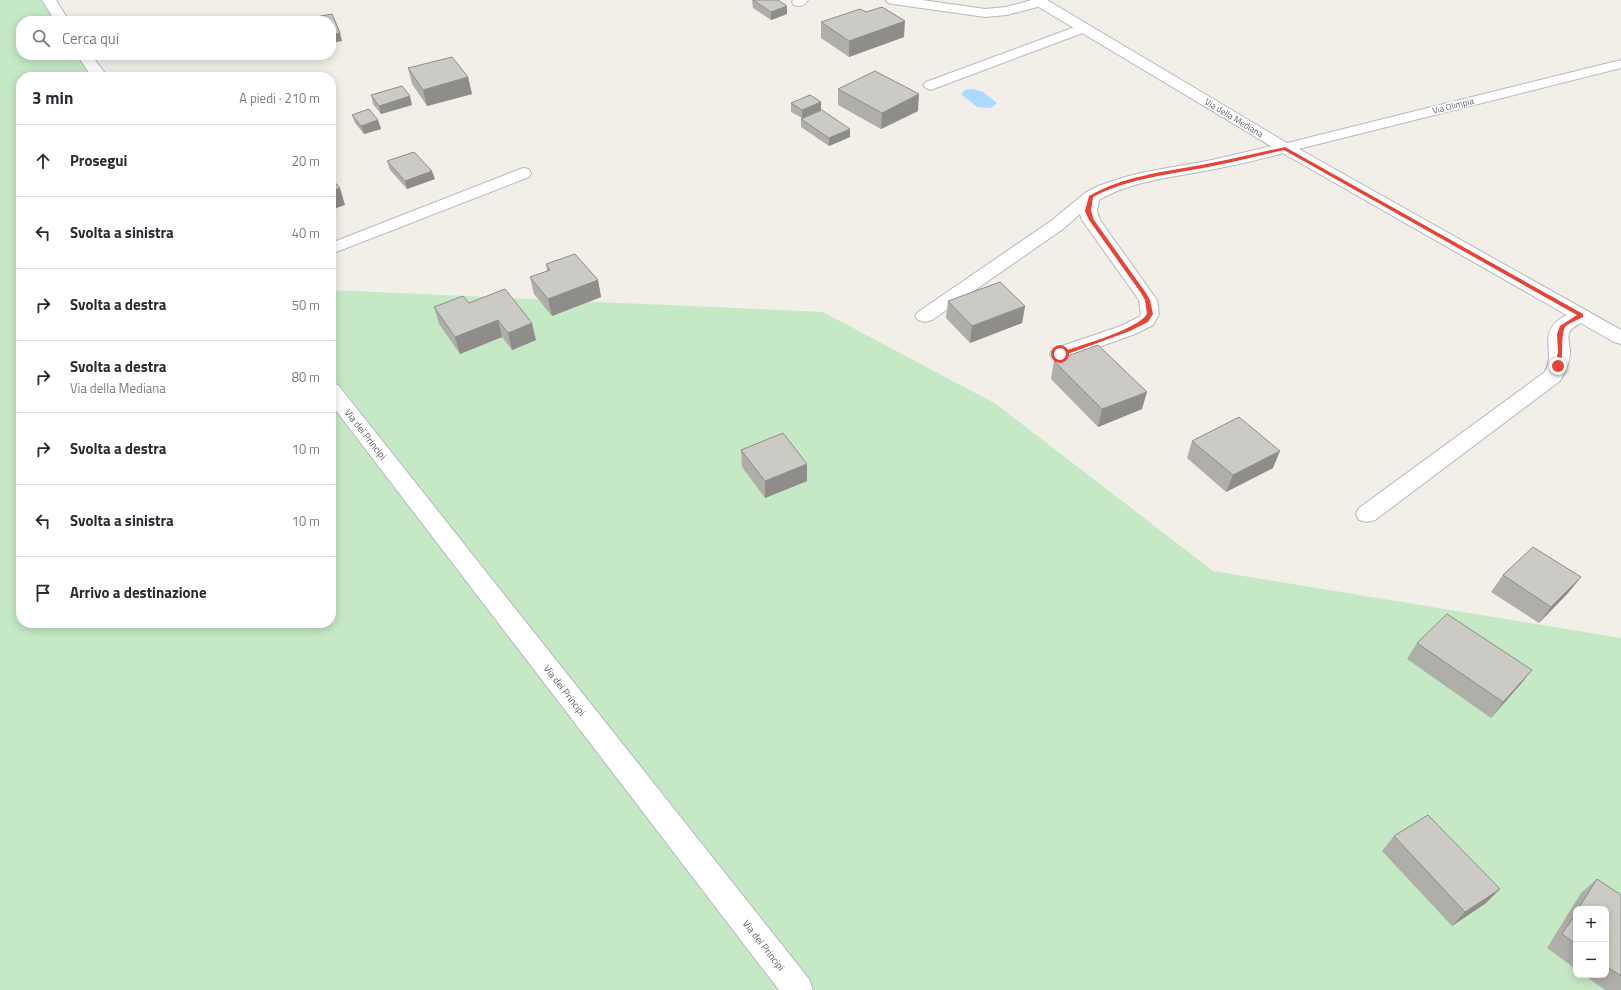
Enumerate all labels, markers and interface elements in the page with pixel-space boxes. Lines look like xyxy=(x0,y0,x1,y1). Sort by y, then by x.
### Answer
search box xyxy=(16,16,336,60)
icon: search xyxy=(30,27,52,49)
text: Cerca qui xyxy=(62,27,119,50)
text: 3 min xyxy=(32,85,73,111)
text: A piedi · 210 m xyxy=(239,88,320,108)
street label: Via Olimpia xyxy=(1431,94,1476,117)
street label: Via della Mediana xyxy=(1202,95,1266,140)
text: Prosegui xyxy=(70,149,127,172)
icon: ahead xyxy=(32,150,54,172)
text: 20 m xyxy=(292,151,320,171)
text: Svolta a sinistra xyxy=(70,221,174,244)
icon: left xyxy=(32,222,54,244)
text: 40 m xyxy=(292,223,320,243)
text: Svolta a destra xyxy=(70,293,167,316)
icon: right xyxy=(32,294,54,316)
text: 50 m xyxy=(292,295,320,315)
route start xyxy=(1051,345,1069,363)
text: Svolta a destra xyxy=(70,355,167,378)
route end xyxy=(1549,357,1567,375)
icon: right xyxy=(32,366,54,388)
text: 80 m xyxy=(292,367,320,387)
text: Via della Mediana xyxy=(70,378,166,398)
street label: Via dei Principi xyxy=(341,406,390,463)
text: Svolta a destra xyxy=(70,437,167,460)
icon: right xyxy=(32,438,54,460)
text: 10 m xyxy=(292,439,320,459)
text: Svolta a sinistra xyxy=(70,509,174,532)
icon: left xyxy=(32,510,54,532)
text: 10 m xyxy=(292,511,320,531)
text: Arrivo a destinazione xyxy=(70,581,207,604)
icon: arrive xyxy=(32,582,54,604)
street label: Via dei Principi xyxy=(540,662,589,719)
map controls xyxy=(1573,906,1609,978)
button: + xyxy=(1573,906,1609,942)
street label: Via dei Principi xyxy=(739,917,788,974)
button: − xyxy=(1573,942,1609,978)

